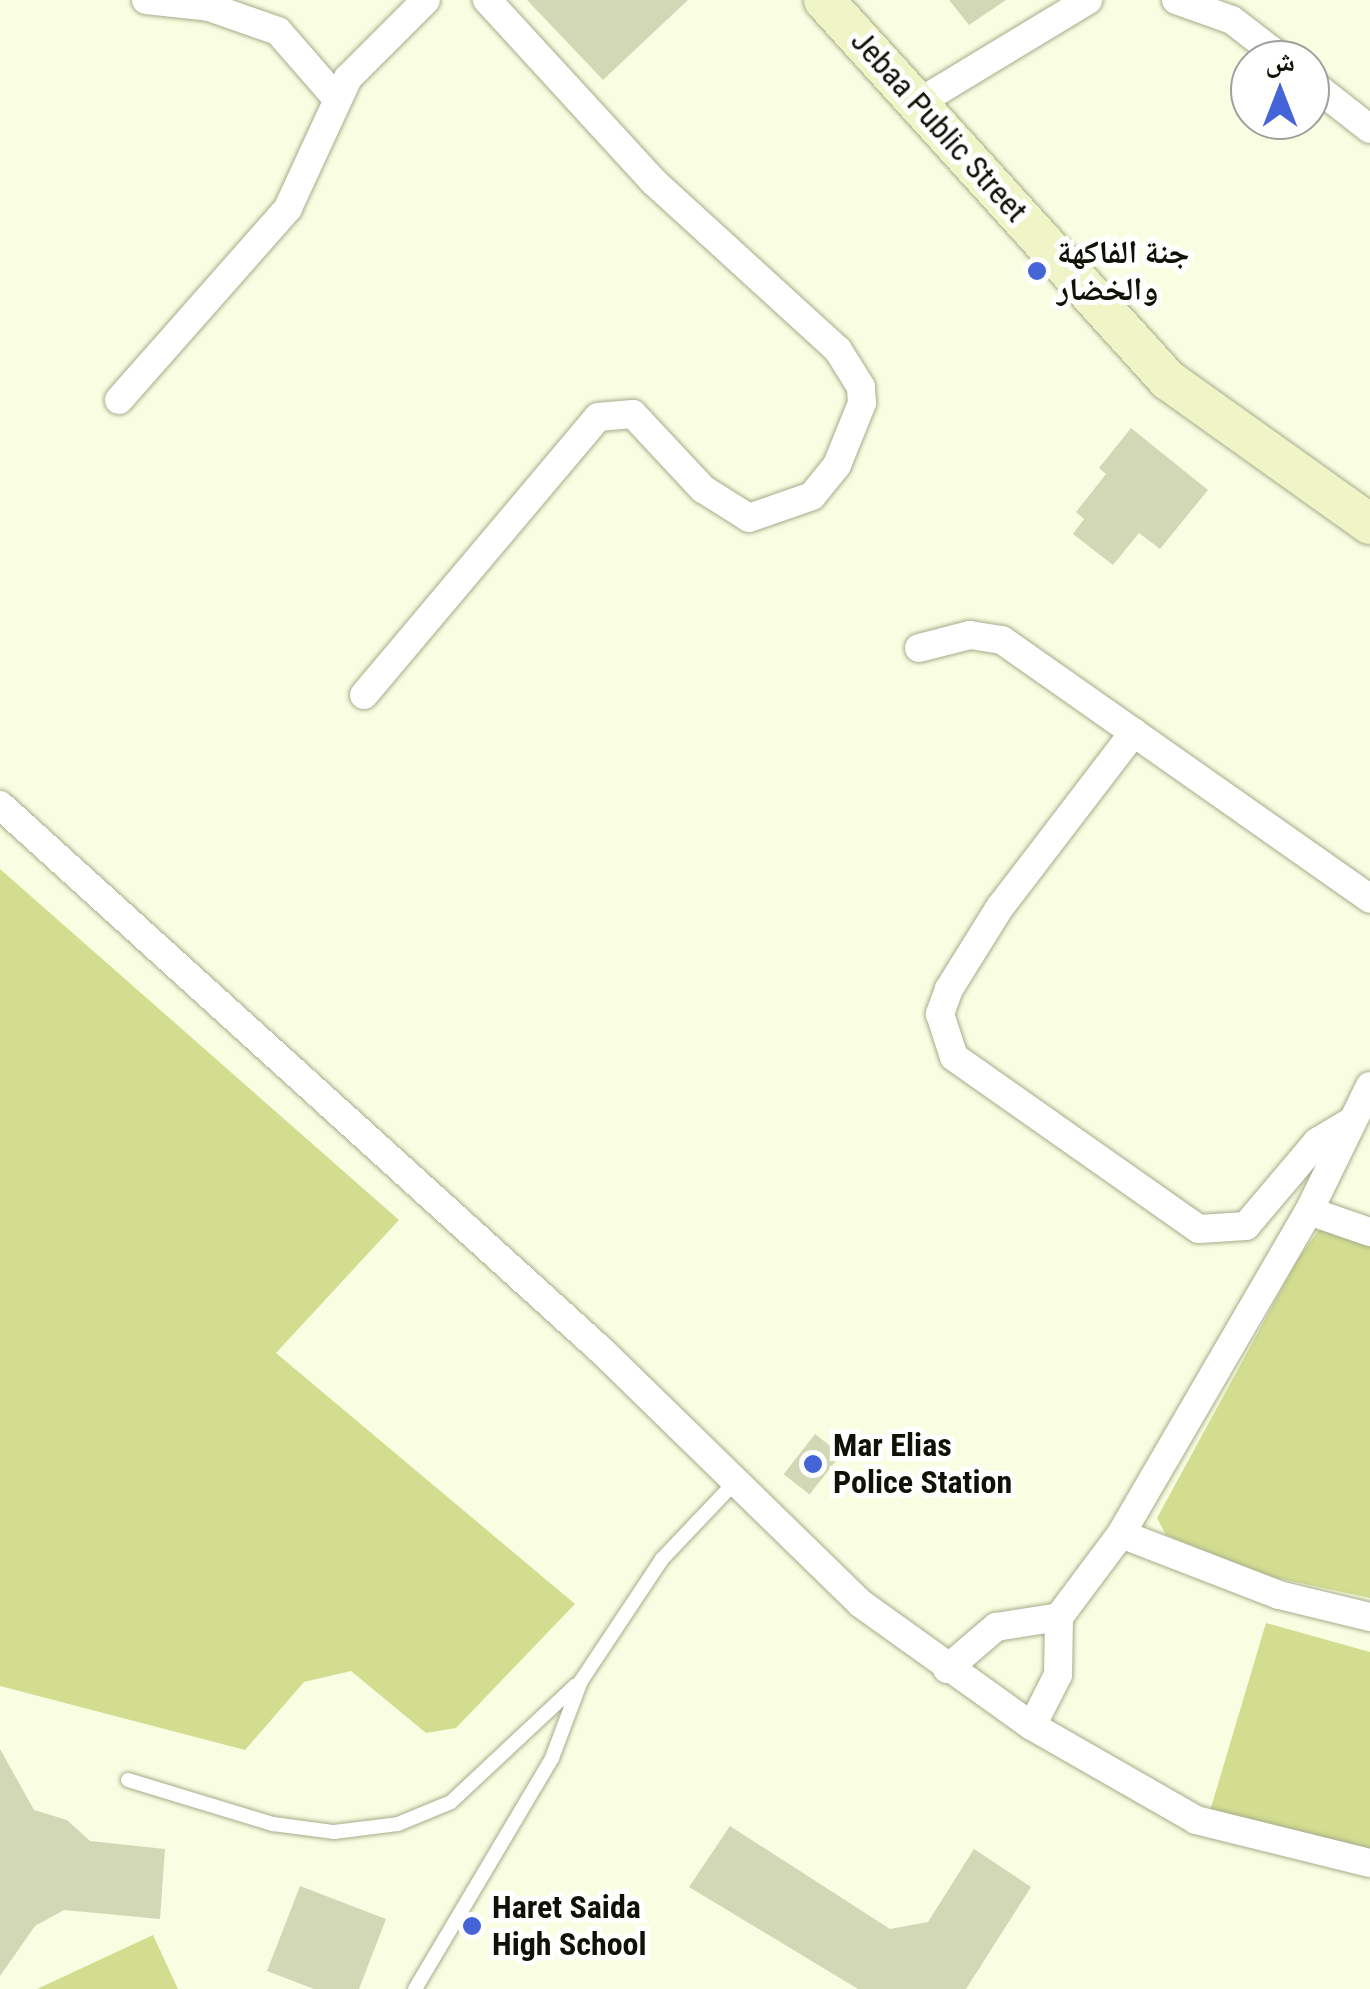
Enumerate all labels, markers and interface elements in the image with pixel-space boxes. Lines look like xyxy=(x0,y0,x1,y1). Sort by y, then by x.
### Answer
street label: Jebaa Public Street xyxy=(843,22,1035,230)
north arrow xyxy=(1230,40,1330,140)
text: ش xyxy=(1265,45,1295,78)
place label: جنة الفاكهة والخضار xyxy=(1057,234,1190,309)
marker: جنة الفاكهة والخضار xyxy=(1026,260,1048,282)
place label: Mar Elias Police Station xyxy=(833,1427,1012,1502)
marker: Mar Elias Police Station xyxy=(802,1453,824,1475)
place label: Haret Saida High School xyxy=(492,1889,647,1964)
marker: Haret Saida High School xyxy=(461,1915,483,1937)

